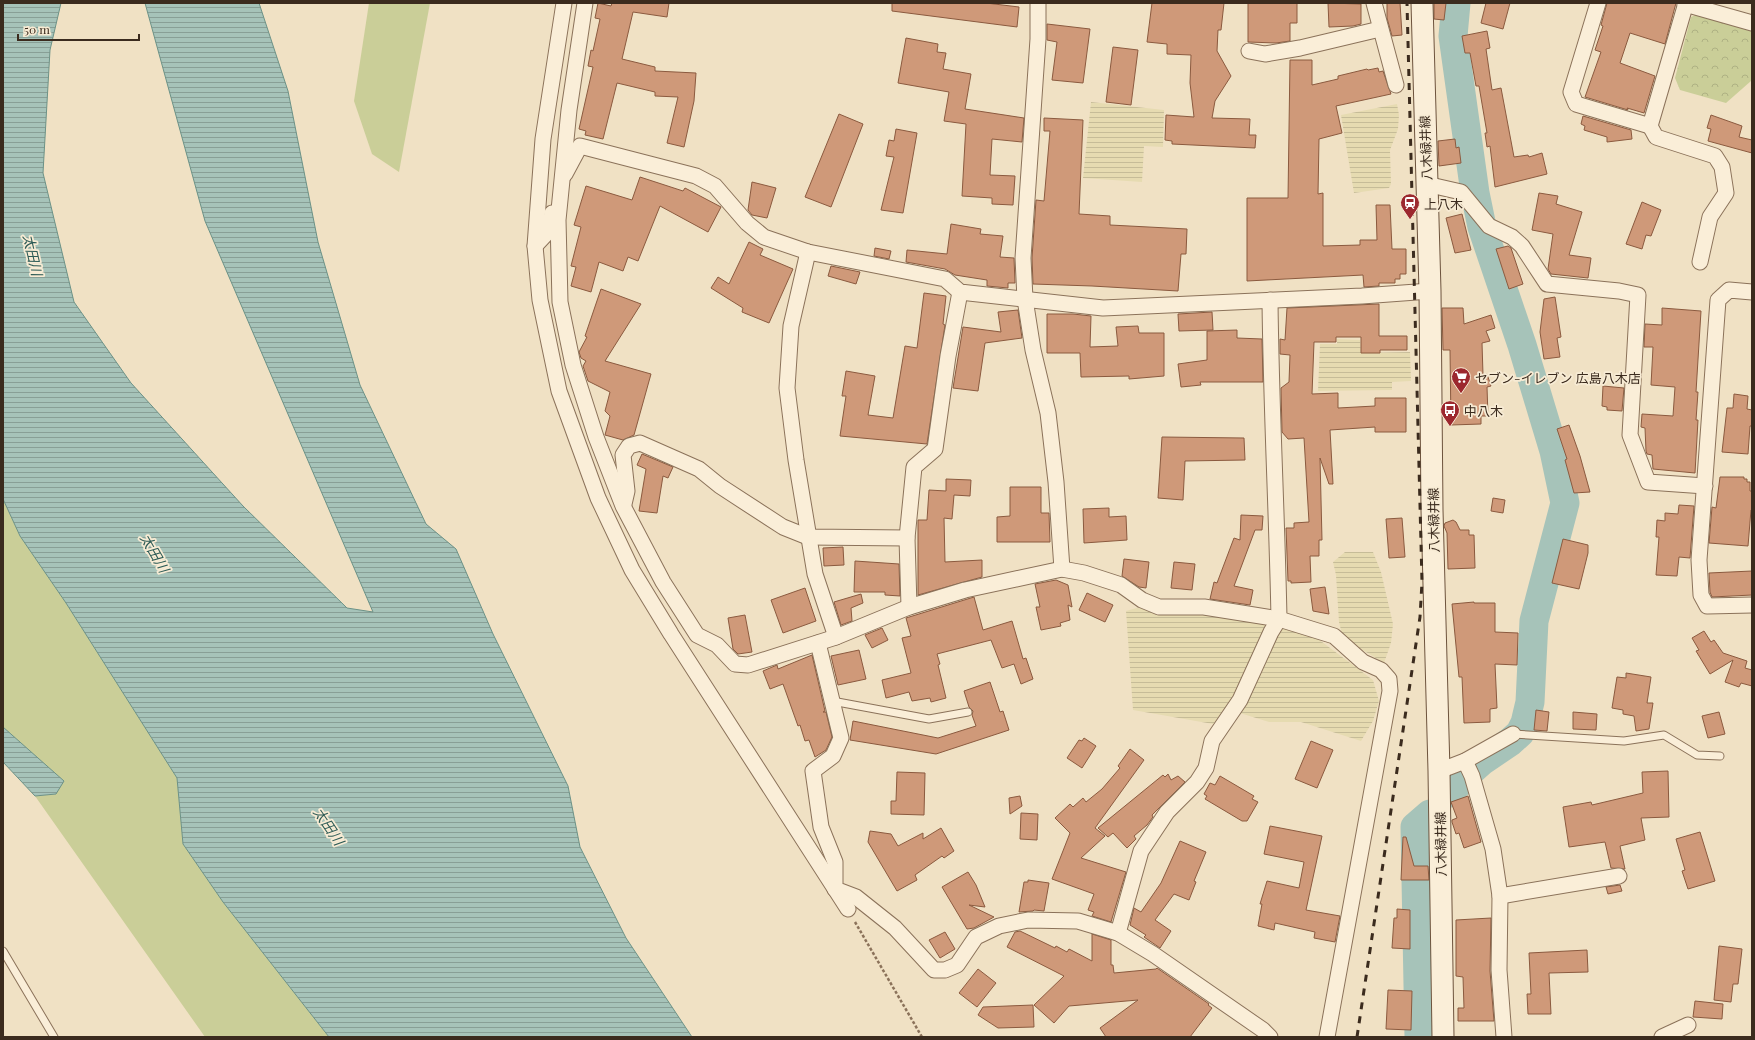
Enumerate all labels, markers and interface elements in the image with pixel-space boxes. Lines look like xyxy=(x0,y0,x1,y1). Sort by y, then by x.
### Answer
scale bar xyxy=(18,16,139,42)
text: 50 m xyxy=(24,21,50,37)
street label: 八木緑井線 xyxy=(1415,115,1435,181)
station icon: 上八木 xyxy=(1399,192,1421,220)
place label: 上八木 xyxy=(1424,195,1463,212)
water label: 太田川 xyxy=(19,232,47,280)
supermarket icon: セブン-イレブン 広島八木店 xyxy=(1450,366,1472,394)
place label: セブン-イレブン 広島八木店 xyxy=(1475,369,1641,386)
bus stop icon: 中八木 xyxy=(1439,399,1461,427)
place label: 中八木 xyxy=(1464,402,1503,419)
street label: 八木緑井線 xyxy=(1424,487,1442,553)
water label: 太田川 xyxy=(136,530,175,578)
water label: 太田川 xyxy=(309,803,350,850)
street label: 八木緑井線 xyxy=(1431,811,1449,877)

